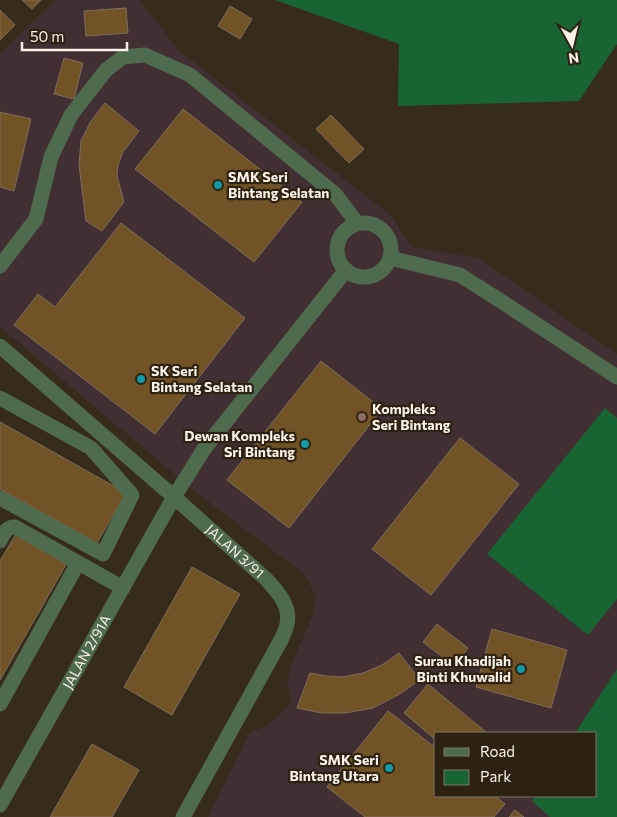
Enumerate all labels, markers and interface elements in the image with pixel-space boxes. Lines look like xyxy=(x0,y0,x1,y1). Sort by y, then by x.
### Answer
scale bar xyxy=(22,20,128,52)
north arrow xyxy=(547,20,597,70)
text: 50 m xyxy=(30,27,64,45)
text: N xyxy=(567,49,580,68)
place label: SMK Seri Bintang Selatan xyxy=(228,168,329,201)
marker: SMK Seri Bintang Selatan xyxy=(212,179,224,191)
place label: SK Seri Bintang Selatan xyxy=(151,362,252,395)
marker: SK Seri Bintang Selatan xyxy=(135,373,147,385)
place label: Kompleks Seri Bintang xyxy=(372,400,451,433)
marker: Kompleks Seri Bintang xyxy=(356,411,368,423)
place label: Dewan Kompleks Sri Bintang xyxy=(184,427,295,460)
marker: Dewan Kompleks Sri Bintang xyxy=(299,438,311,450)
street label: JALAN 3/91 xyxy=(202,520,268,581)
street label: JALAN 2/91A xyxy=(58,611,114,692)
place label: Surau Khadijah Binti Khuwalid xyxy=(414,652,511,685)
marker: Surau Khadijah Binti Khuwalid xyxy=(515,663,527,675)
legend xyxy=(434,732,597,797)
text: Road xyxy=(480,742,515,760)
place label: SMK Seri Bintang Utara xyxy=(289,751,379,784)
marker: SMK Seri Bintang Utara xyxy=(383,762,395,774)
text: Park xyxy=(480,767,511,785)

